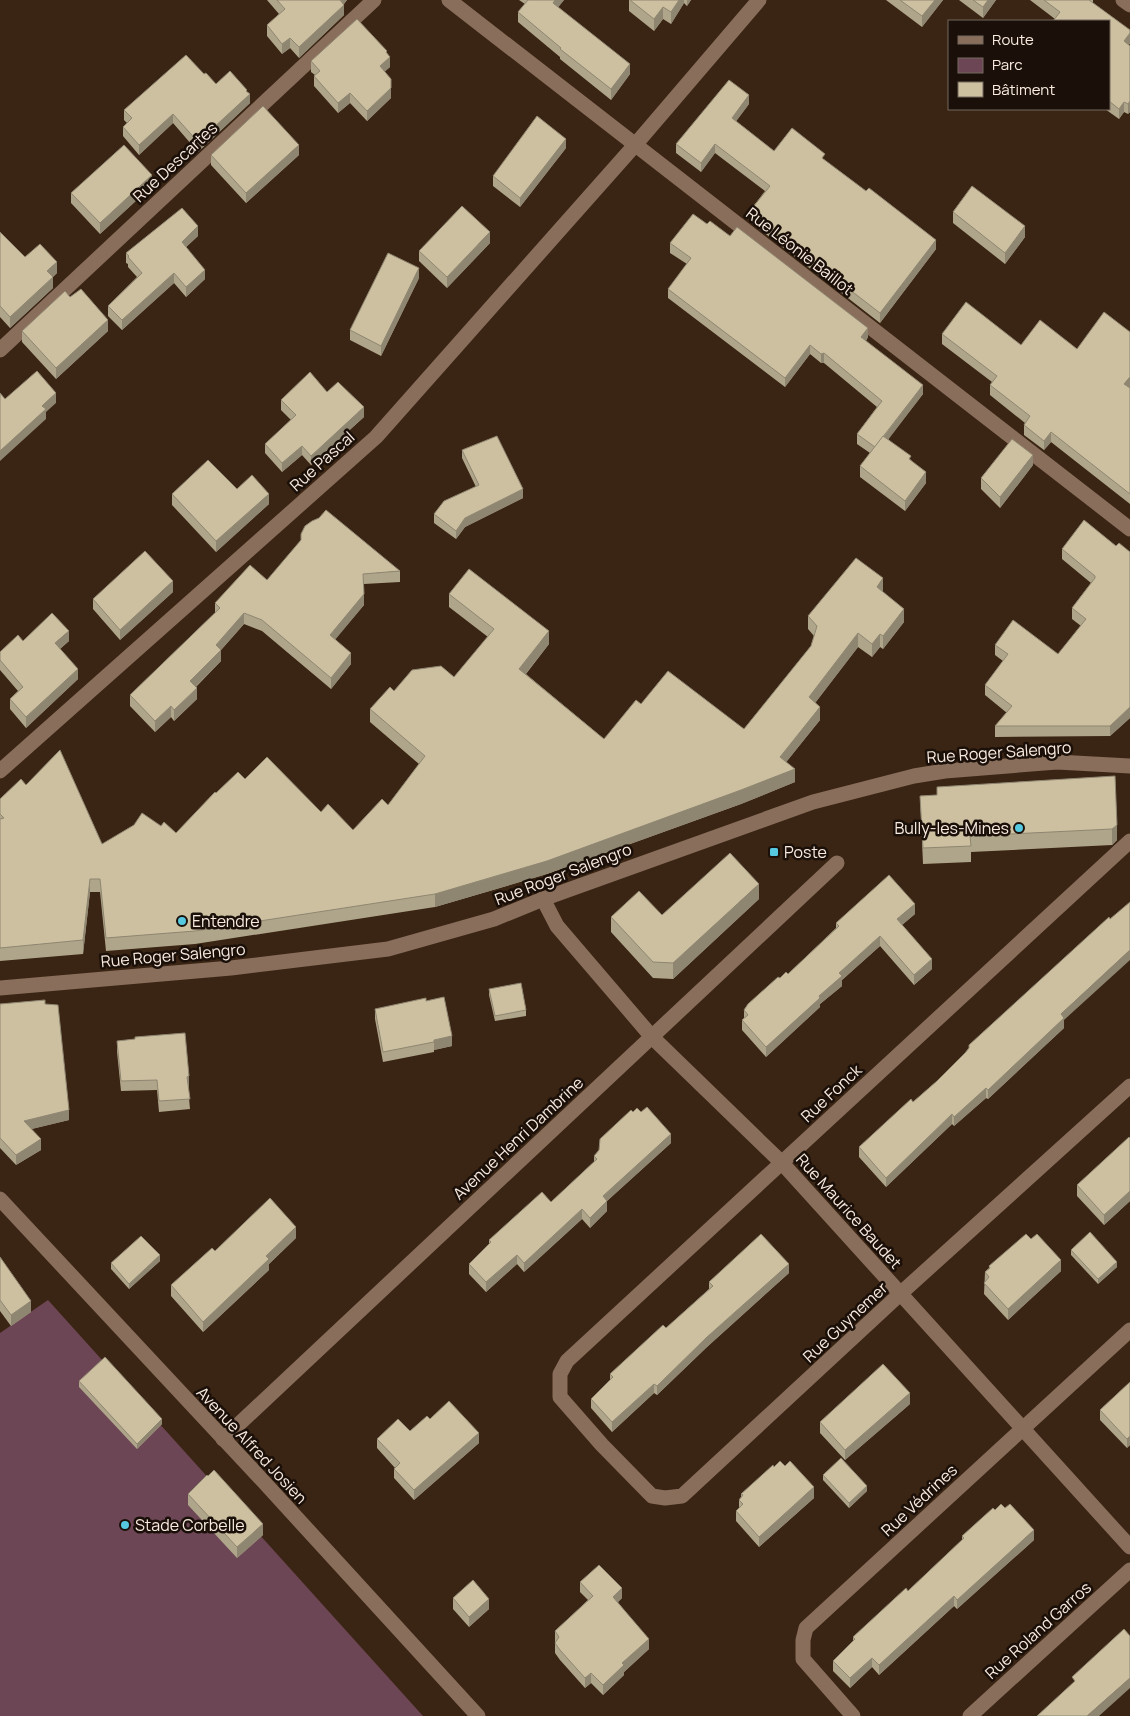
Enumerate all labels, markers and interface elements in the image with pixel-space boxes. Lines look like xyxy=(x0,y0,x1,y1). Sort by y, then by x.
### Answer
legend xyxy=(948,20,1110,110)
text: Route xyxy=(992,29,1034,50)
text: Parc xyxy=(992,54,1023,75)
text: Bâtiment xyxy=(992,79,1055,100)
street label: Rue Descartes xyxy=(128,117,222,207)
street label: Rue Léonie Baillot xyxy=(742,202,858,300)
street label: Rue Pascal xyxy=(285,426,359,496)
street label: Rue Roger Salengro xyxy=(926,736,1072,768)
place label: Bully-les-Mines xyxy=(894,817,1009,839)
marker: Bully-les-Mines xyxy=(1013,822,1025,834)
street label: Rue Roger Salengro xyxy=(491,838,635,910)
place label: Poste xyxy=(784,841,827,863)
marker: Poste xyxy=(768,846,780,858)
place label: Entendre xyxy=(192,910,260,932)
marker: Entendre xyxy=(176,915,188,927)
street label: Rue Roger Salengro xyxy=(100,938,246,972)
street label: Rue Fonck xyxy=(796,1058,867,1127)
street label: Avenue Henri Dambrine xyxy=(448,1072,588,1204)
street label: Rue Maurice Baudet xyxy=(791,1149,907,1273)
street label: Rue Guynemer xyxy=(798,1277,892,1367)
street label: Avenue Alfred Josien xyxy=(192,1382,312,1508)
street label: Rue Védrines xyxy=(876,1459,962,1541)
place label: Stade Corbelle xyxy=(135,1514,245,1536)
marker: Stade Corbelle xyxy=(119,1519,131,1531)
street label: Rue Roland Garros xyxy=(980,1576,1096,1684)

